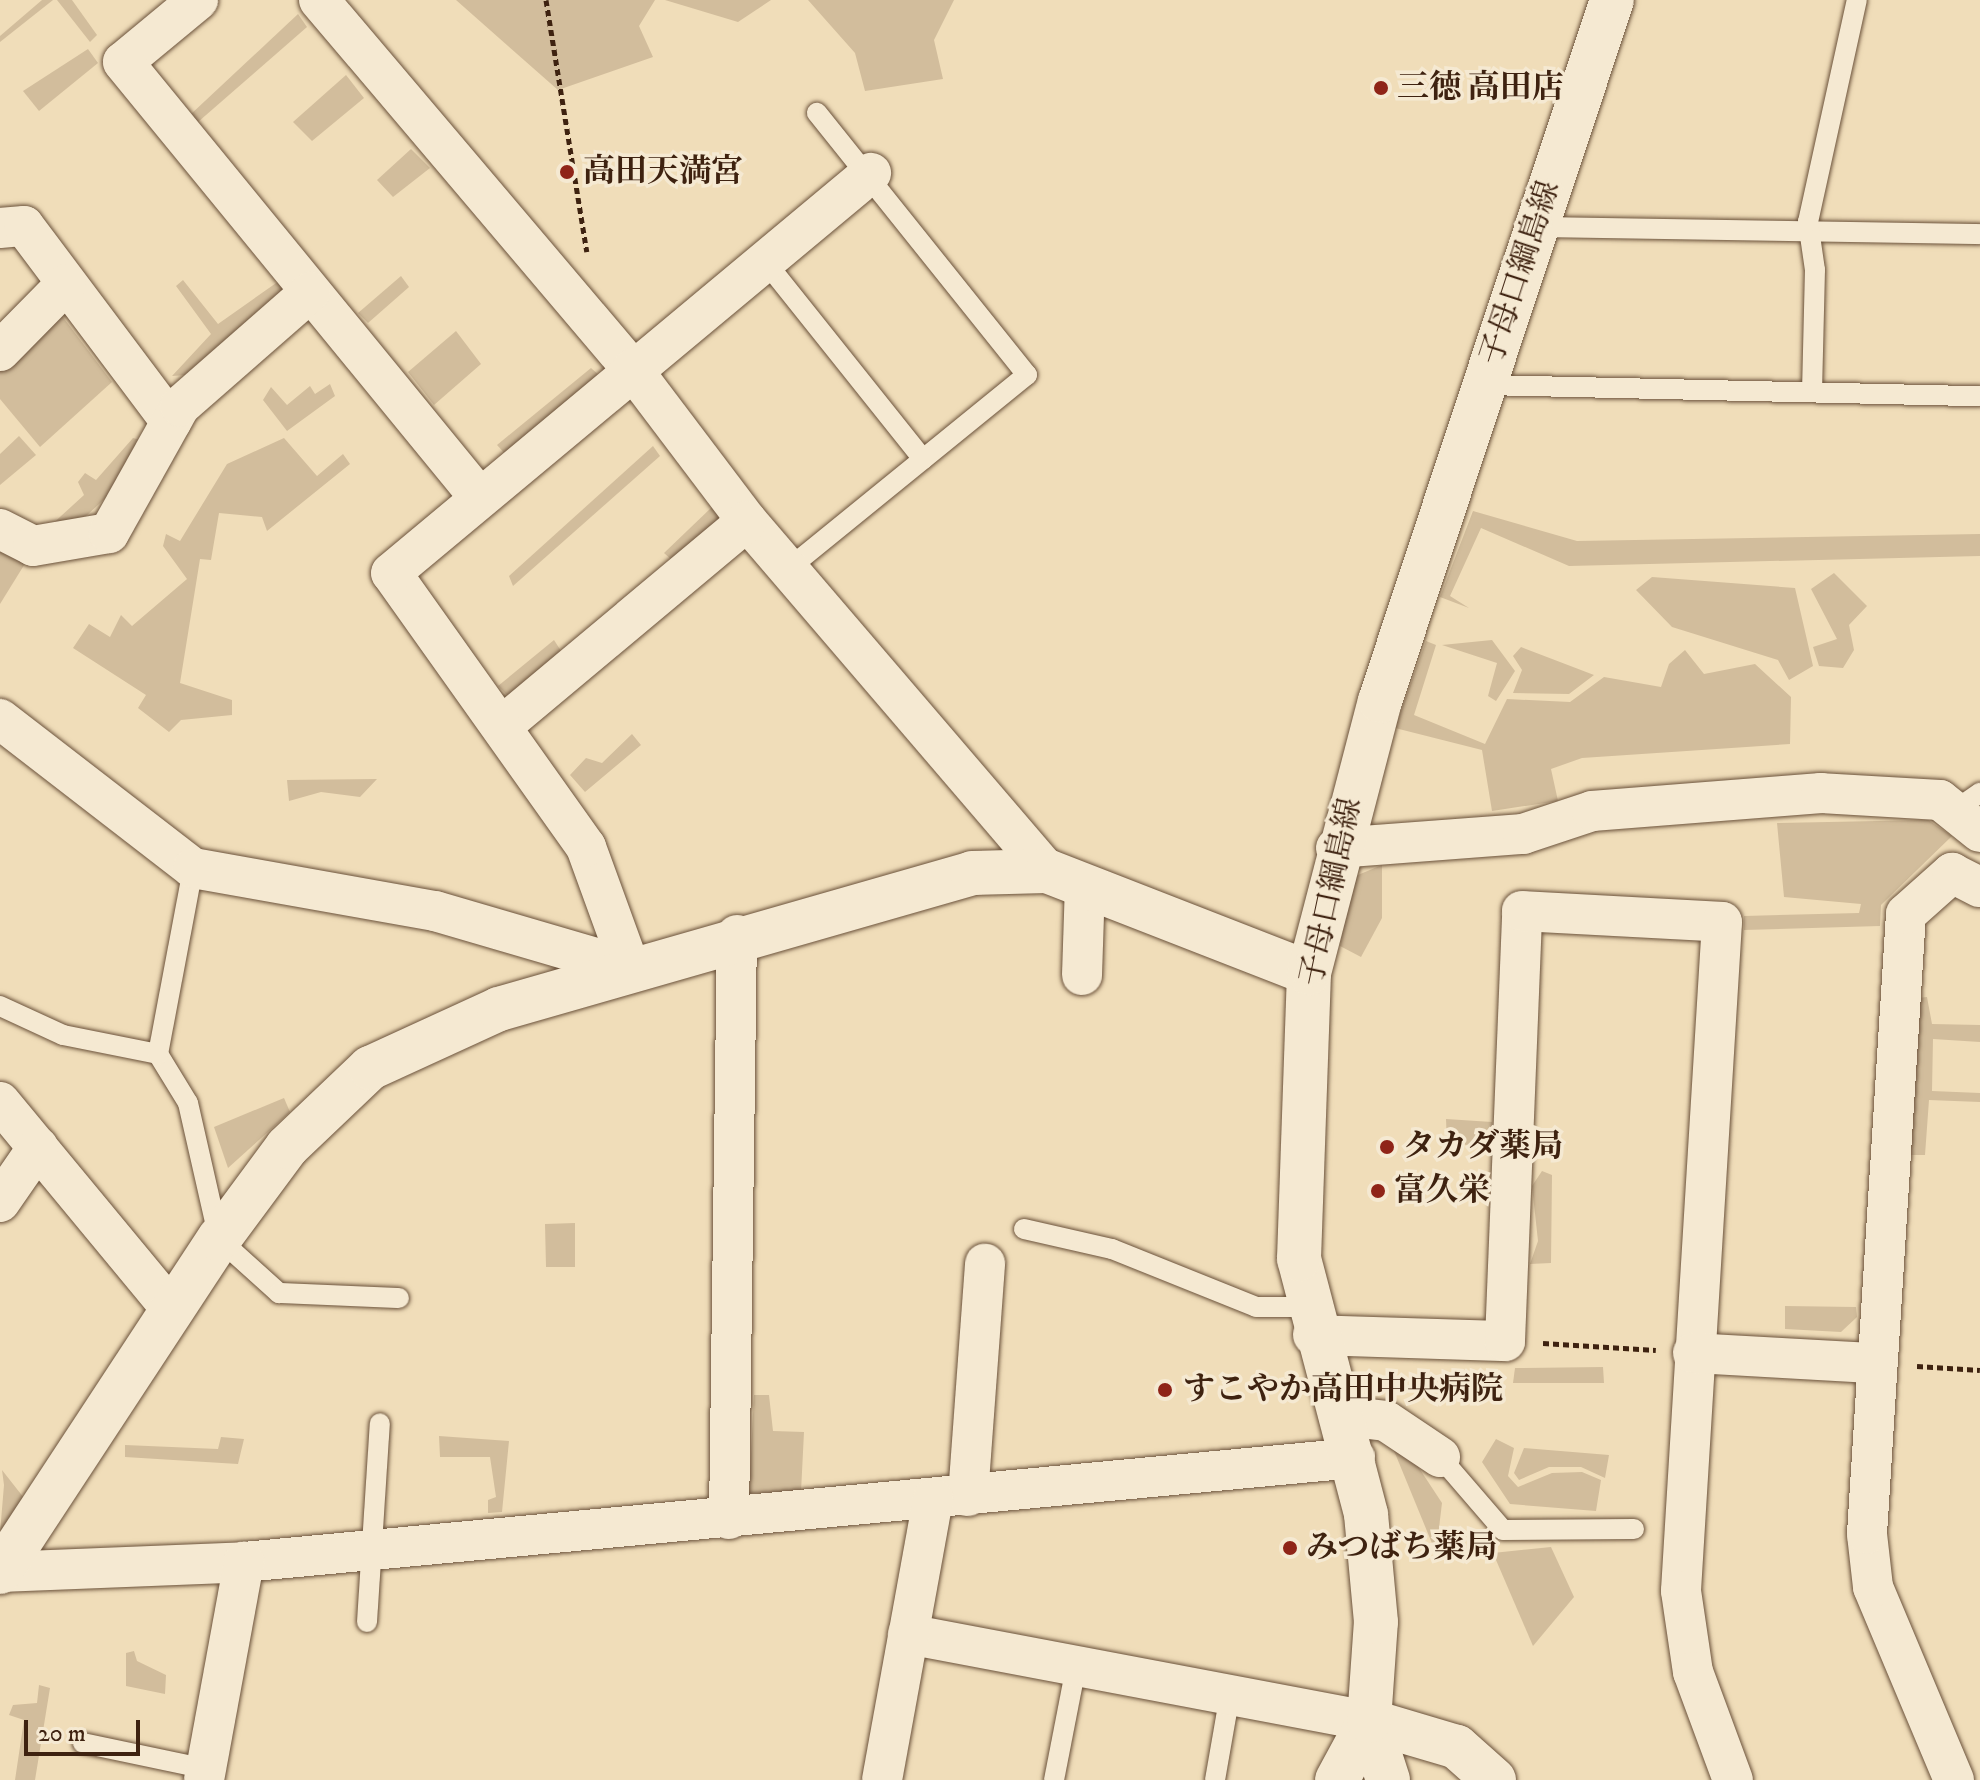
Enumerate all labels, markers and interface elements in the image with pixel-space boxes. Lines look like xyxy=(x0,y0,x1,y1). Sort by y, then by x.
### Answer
place label: 三徳 高田店 xyxy=(1397,69,1564,107)
marker: 三徳 高田店 xyxy=(1372,79,1390,97)
place label: 高田天満宮 xyxy=(583,153,743,191)
marker: 高田天満宮 xyxy=(558,163,576,181)
street label: 子母口綱島線 xyxy=(1473,176,1569,370)
street label: 子母口綱島線 xyxy=(1293,794,1371,990)
place label: タカダ薬局 xyxy=(1403,1128,1563,1166)
marker: タカダ薬局 xyxy=(1378,1138,1396,1156)
place label: 富久栄 xyxy=(1394,1172,1490,1210)
marker: 富久栄 xyxy=(1369,1182,1387,1200)
place label: すこやか高田中央病院 xyxy=(1183,1371,1503,1409)
marker: すこやか高田中央病院 xyxy=(1154,1379,1176,1401)
place label: みつばち薬局 xyxy=(1306,1529,1498,1567)
marker: みつばち薬局 xyxy=(1281,1539,1299,1557)
scale bar xyxy=(28,1704,144,1754)
text: 20 m xyxy=(38,1719,86,1749)

